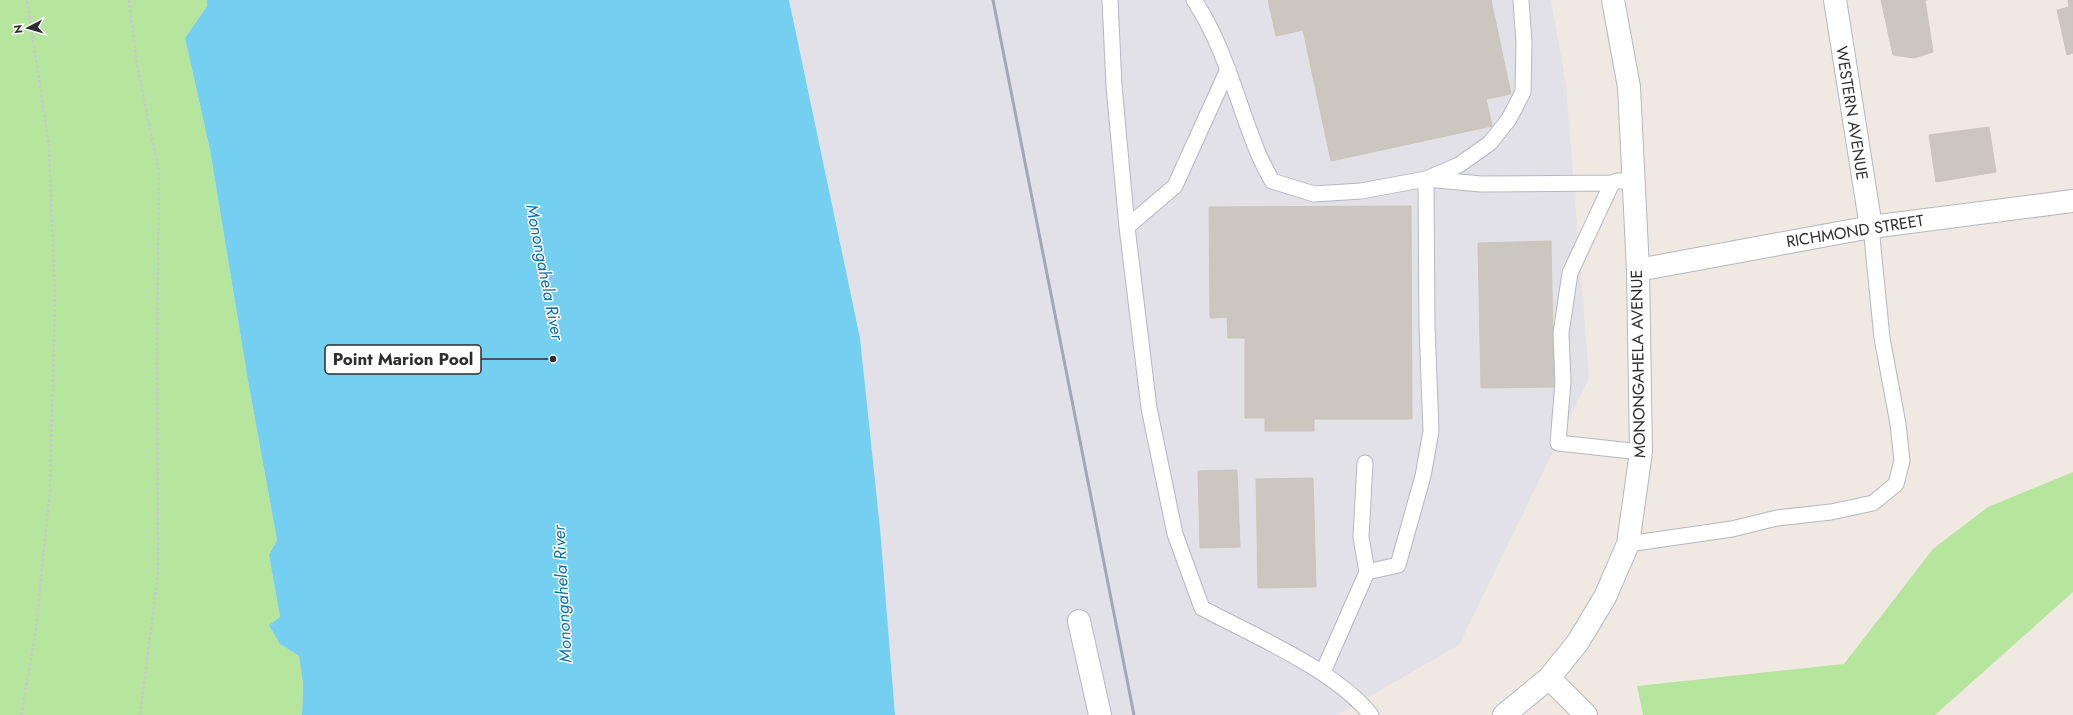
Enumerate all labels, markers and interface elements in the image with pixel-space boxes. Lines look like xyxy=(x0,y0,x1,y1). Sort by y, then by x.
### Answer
north arrow xyxy=(8,8,48,48)
text: N xyxy=(10,24,26,34)
street label: WESTERN AVENUE xyxy=(1830,44,1874,182)
water label: Monongahela River xyxy=(520,202,570,343)
street label: RICHMOND STREET xyxy=(1784,209,1926,253)
street label: MONONGAHELA AVENUE xyxy=(1625,270,1651,458)
callout: Point Marion Pool xyxy=(325,345,481,374)
text: Point Marion Pool xyxy=(333,347,473,371)
water label: Monongahela River xyxy=(546,523,578,663)

